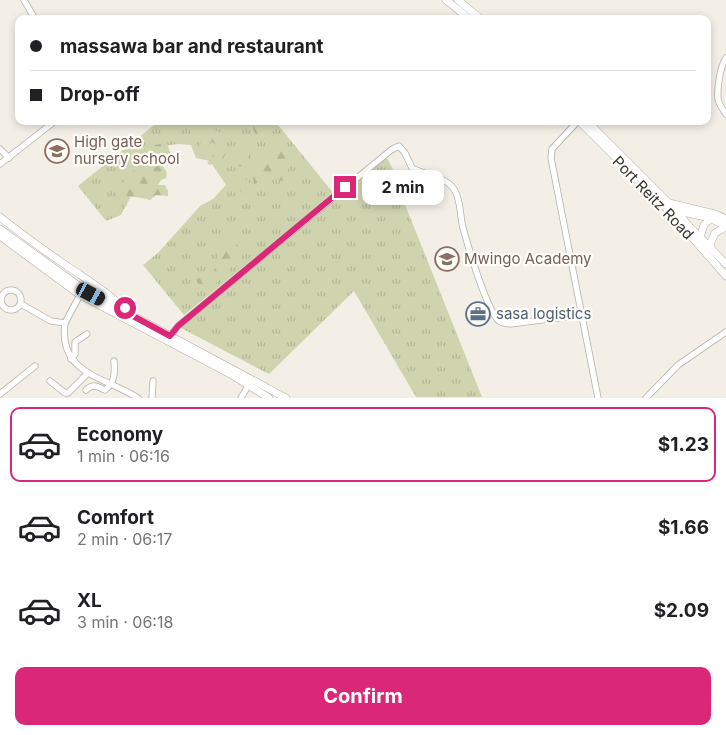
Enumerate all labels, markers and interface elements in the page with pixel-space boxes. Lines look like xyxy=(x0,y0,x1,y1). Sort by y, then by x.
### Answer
text: massawa bar and restaurant xyxy=(60,35,324,58)
text: Drop-off xyxy=(60,83,140,106)
place label: High gate nursery school xyxy=(74,132,180,168)
school or university icon: High gate nursery school xyxy=(44,138,70,164)
street label: Port Reitz Road xyxy=(609,152,698,243)
callout: 2 min xyxy=(362,170,445,204)
route end xyxy=(334,176,356,198)
text: 2 min xyxy=(382,177,424,197)
school or university icon: Mwingo Academy xyxy=(434,246,460,272)
place label: Mwingo Academy xyxy=(464,249,592,268)
car xyxy=(74,280,107,308)
route start xyxy=(114,297,136,319)
office icon: sasa logistics xyxy=(465,301,491,327)
place label: sasa logistics xyxy=(496,304,591,323)
icon: car xyxy=(17,422,62,467)
text: Economy xyxy=(77,423,163,446)
text: $1.23 xyxy=(658,433,709,456)
text: 1 min · 06:16 xyxy=(77,446,170,466)
icon: car xyxy=(17,505,62,550)
text: Comfort xyxy=(77,506,154,529)
text: $1.66 xyxy=(658,516,709,539)
text: 2 min · 06:17 xyxy=(77,529,172,549)
icon: car xyxy=(17,588,62,633)
text: XL xyxy=(77,589,102,612)
text: $2.09 xyxy=(654,599,709,622)
text: 3 min · 06:18 xyxy=(77,612,173,632)
button: Confirm xyxy=(15,667,711,725)

